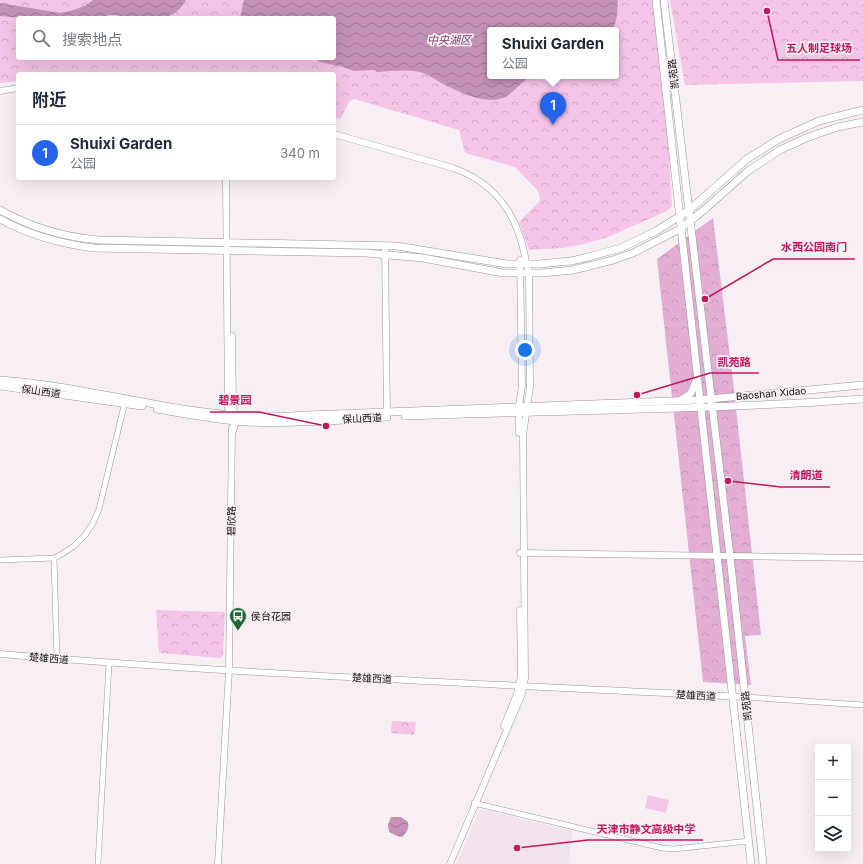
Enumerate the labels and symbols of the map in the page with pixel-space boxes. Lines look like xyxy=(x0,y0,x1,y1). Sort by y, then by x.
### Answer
water label: 中央湖区 xyxy=(427,33,473,47)
callout: 五人制足球场 xyxy=(778,37,860,60)
text: 五人制足球场 xyxy=(786,41,852,55)
street label: 凯苑路 xyxy=(665,58,681,90)
pin: 1 xyxy=(540,92,566,125)
callout: 水西公园南门 xyxy=(773,236,855,259)
text: 水西公园南门 xyxy=(781,240,847,254)
your location xyxy=(515,340,535,360)
callout: 凯苑路 xyxy=(710,350,759,373)
text: 凯苑路 xyxy=(718,355,751,369)
street label: 保山西道 xyxy=(20,382,62,400)
street label: Baoshan Xidao xyxy=(735,384,807,402)
callout: 碧景园 xyxy=(210,389,259,412)
text: 碧景园 xyxy=(219,393,252,407)
street label: 保山西道 xyxy=(342,411,382,425)
callout: 清朗道 xyxy=(781,464,830,487)
text: 清朗道 xyxy=(790,468,823,482)
street label: 碧欣路 xyxy=(225,506,237,536)
bus stop icon: 侯台花园 xyxy=(228,606,248,631)
place label: 侯台花园 xyxy=(251,610,291,622)
street label: 楚雄西道 xyxy=(29,650,69,666)
street label: 楚雄西道 xyxy=(352,671,392,685)
street label: 楚雄西道 xyxy=(676,688,716,702)
street label: 凯苑路 xyxy=(738,690,754,722)
callout: 天津市静文高级中学 xyxy=(588,817,703,840)
text: 天津市静文高级中学 xyxy=(597,822,696,836)

